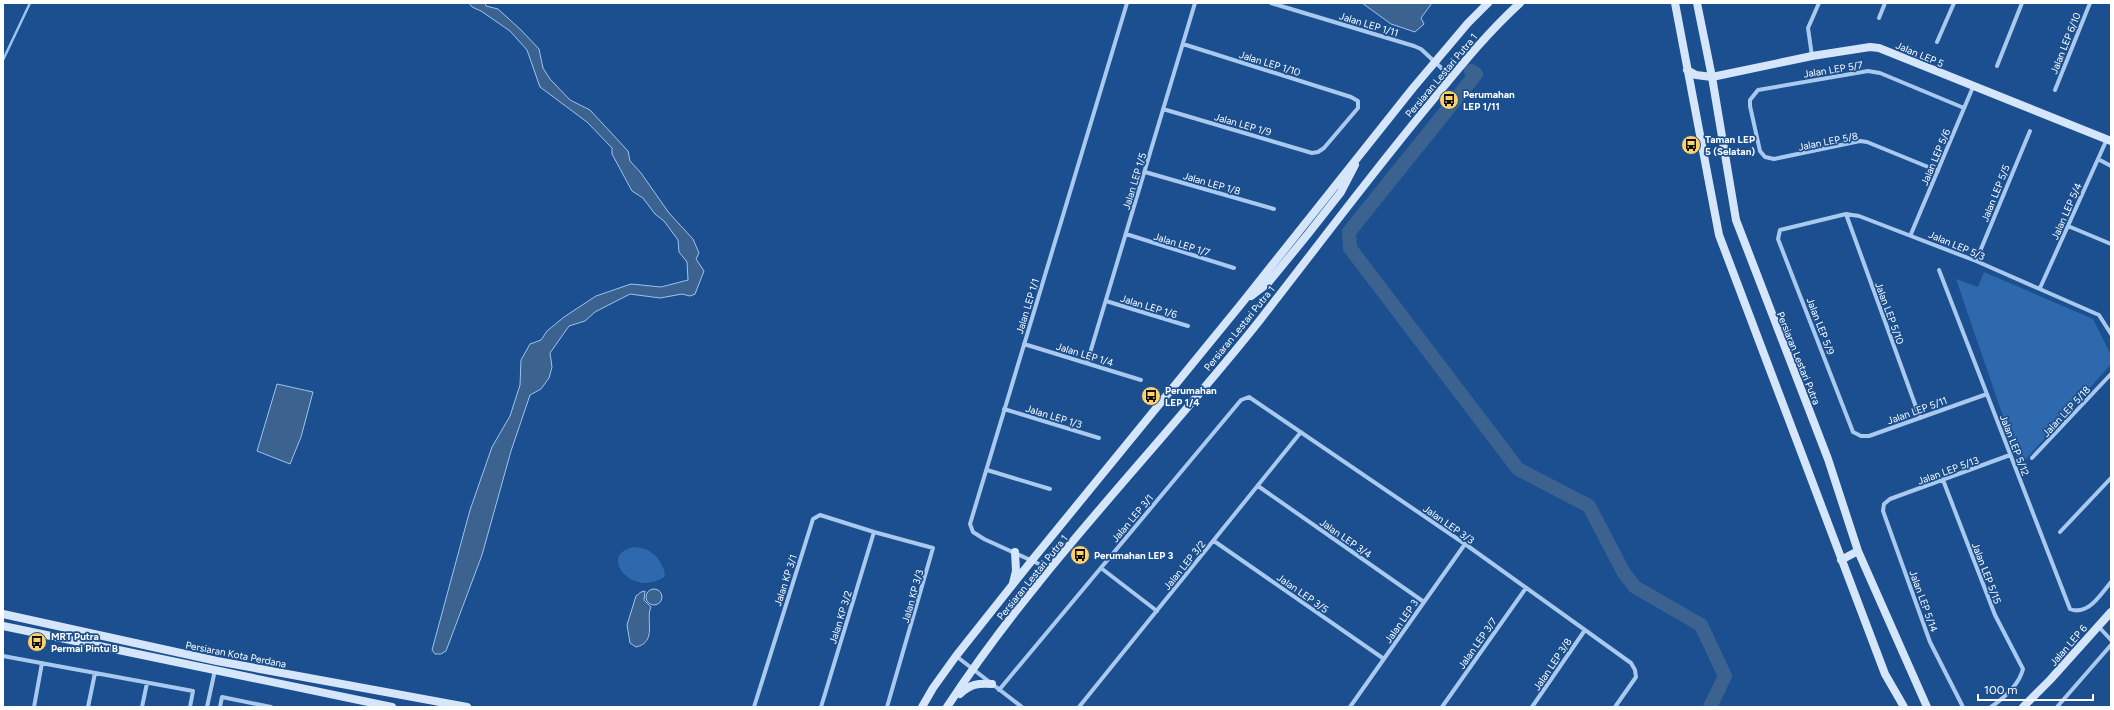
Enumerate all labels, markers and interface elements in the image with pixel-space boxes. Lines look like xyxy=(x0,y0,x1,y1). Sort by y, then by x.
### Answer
street label: Jalan LEP 1/11 xyxy=(1338,9,1400,40)
street label: Jalan LEP 6/10 xyxy=(2047,11,2084,76)
street label: Persiaran Lestari Putra 1 xyxy=(1402,31,1480,120)
street label: Jalan LEP 5 xyxy=(1894,39,1946,70)
street label: Jalan LEP 1/10 xyxy=(1238,48,1302,79)
street label: Jalan LEP 5/7 xyxy=(1802,58,1864,81)
place label: Perumahan LEP 1/11 xyxy=(1463,88,1515,113)
bus stop icon: Perumahan LEP 1/11 xyxy=(1438,89,1460,111)
street label: Jalan LEP 1/9 xyxy=(1213,110,1273,139)
street label: Jalan LEP 5/6 xyxy=(1918,127,1953,187)
street label: Jalan LEP 5/8 xyxy=(1797,129,1859,154)
place label: Taman LEP 5 (Selatan) xyxy=(1705,133,1755,158)
bus stop icon: Taman LEP 5 (Selatan) xyxy=(1680,134,1702,156)
street label: Jalan LEP 1/5 xyxy=(1120,151,1149,211)
street label: Jalan LEP 5/5 xyxy=(1978,163,2013,224)
street label: Jalan LEP 1/8 xyxy=(1182,169,1242,198)
street label: Jalan LEP 5/4 xyxy=(2048,181,2085,242)
street label: Jalan LEP 5/3 xyxy=(1927,228,1987,263)
street label: Jalan LEP 1/7 xyxy=(1152,230,1212,259)
street label: Jalan LEP 1/1 xyxy=(1013,277,1042,335)
street label: Jalan LEP 5/10 xyxy=(1872,280,1907,346)
street label: Persiaran Lestari Putra 1 xyxy=(1201,283,1278,373)
street label: Jalan LEP 1/6 xyxy=(1119,292,1179,321)
street label: Jalan LEP 5/9 xyxy=(1804,296,1838,357)
street label: Persiaran Lestari Putra xyxy=(1774,310,1823,407)
street label: Jalan LEP 1/4 xyxy=(1055,340,1115,369)
street label: Jalan LEP 5/18 xyxy=(2039,383,2093,440)
place label: Perumahan LEP 1/4 xyxy=(1165,384,1217,409)
bus stop icon: Perumahan LEP 1/4 xyxy=(1140,385,1162,407)
street label: Jalan LEP 5/11 xyxy=(1885,394,1949,427)
street label: Jalan LEP 1/3 xyxy=(1024,402,1084,431)
street label: Jalan LEP 5/12 xyxy=(1997,413,2032,478)
street label: Jalan LEP 5/13 xyxy=(1916,453,1981,488)
street label: Jalan LEP 3/1 xyxy=(1109,492,1156,545)
street label: Jalan LEP 3/3 xyxy=(1421,502,1477,547)
street label: Jalan LEP 3/4 xyxy=(1317,516,1374,561)
street label: Persiaran Lestari Putra 1 xyxy=(994,532,1071,622)
street label: Jalan LEP 3/2 xyxy=(1160,538,1208,593)
street label: Jalan LEP 5/15 xyxy=(1969,541,2004,606)
bus stop icon: Perumahan LEP 3 xyxy=(1069,544,1091,566)
place label: Perumahan LEP 3 xyxy=(1094,549,1174,562)
street label: Jalan KP 3/1 xyxy=(771,553,800,608)
street label: Jalan KP 3/3 xyxy=(899,568,926,624)
street label: Jalan LEP 5/14 xyxy=(1906,568,1941,634)
street label: Jalan LEP 3/5 xyxy=(1274,571,1331,616)
street label: Jalan KP 3/2 xyxy=(826,589,855,645)
street label: Jalan LEP 3 xyxy=(1382,597,1421,646)
street label: Jalan LEP 3/7 xyxy=(1455,615,1500,671)
street label: Jalan LEP 6 xyxy=(2047,622,2090,669)
place label: MRT Putra Permai Pintu B xyxy=(51,630,118,655)
bus stop icon: MRT Putra Permai Pintu B xyxy=(26,631,48,653)
street label: Jalan LEP 3/8 xyxy=(1530,636,1575,693)
street label: Persiaran Kota Perdana xyxy=(184,638,287,671)
scale bar xyxy=(1978,676,2093,702)
text: 100 m xyxy=(1984,683,2018,697)

